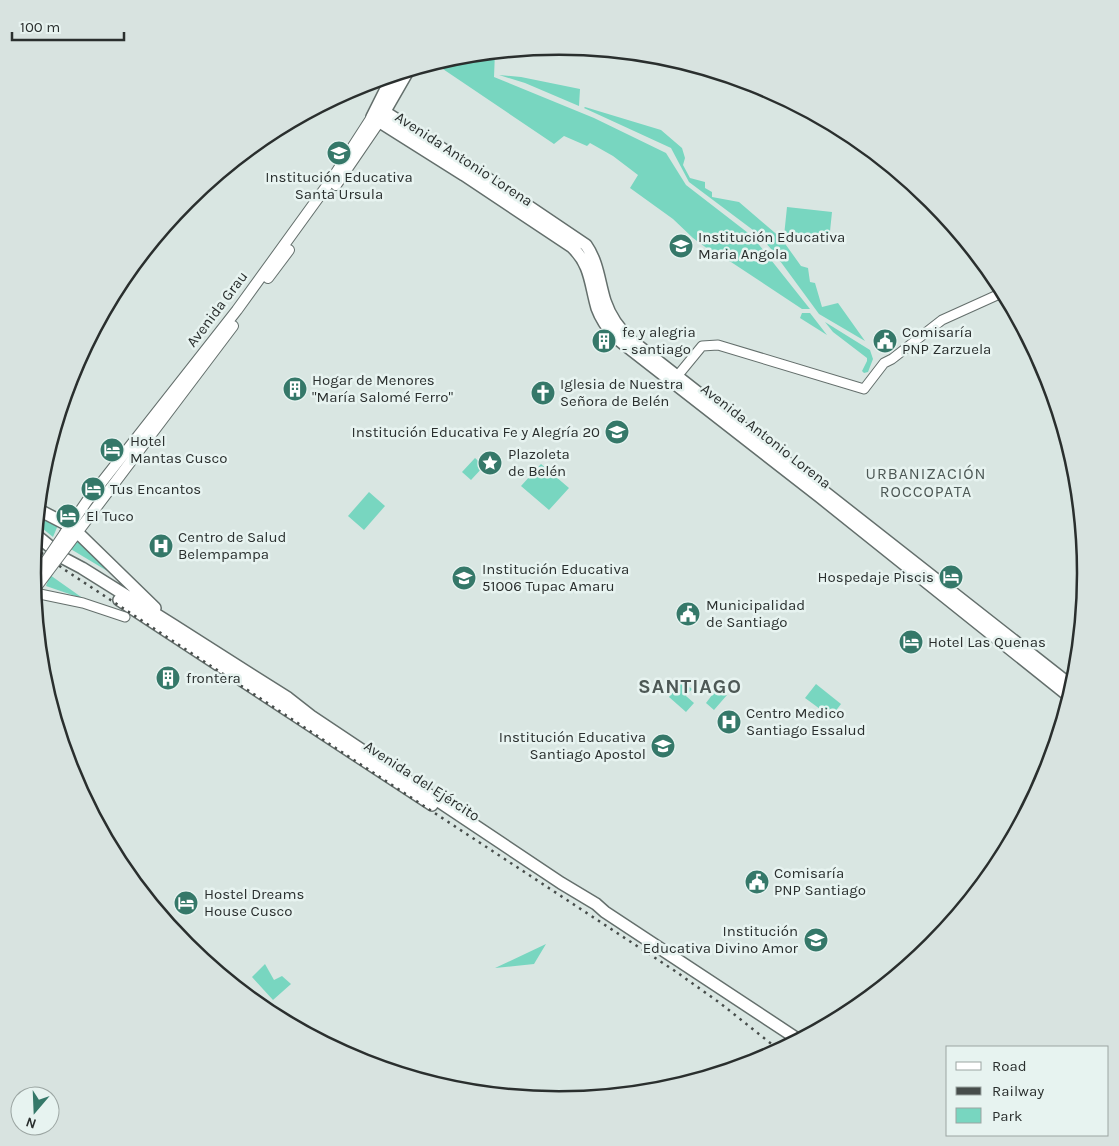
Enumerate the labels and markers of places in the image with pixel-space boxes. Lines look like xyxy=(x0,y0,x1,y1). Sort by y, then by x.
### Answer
school or university icon: Institución Educativa Santa Ursula xyxy=(326,140,352,166)
place label: Institución Educativa Santa Ursula xyxy=(265,168,413,203)
place label: Institución Educativa Maria Angola xyxy=(698,228,845,263)
school or university icon: Institución Educativa Maria Angola xyxy=(668,233,694,259)
place label: fe y alegria - santiago xyxy=(622,323,696,358)
place label: Comisaría PNP Zarzuela xyxy=(902,323,991,358)
building icon: fe y alegria - santiago xyxy=(591,328,617,354)
public building icon: Comisaría PNP Zarzuela xyxy=(872,328,898,354)
place label: Hogar de Menores "María Salomé Ferro" xyxy=(312,371,453,406)
place label: Iglesia de Nuestra Señora de Belén xyxy=(560,375,683,410)
building icon: Hogar de Menores "María Salomé Ferro" xyxy=(282,376,308,402)
church icon: Iglesia de Nuestra Señora de Belén xyxy=(530,380,556,406)
school or university icon: Institución Educativa Fe y Alegría 20 xyxy=(604,419,630,445)
place label: Institución Educativa Fe y Alegría 20 xyxy=(352,423,600,441)
place label: Hotel Mantas Cusco xyxy=(130,432,227,467)
hotel icon: Hotel Mantas Cusco xyxy=(99,437,125,463)
place label: Plazoleta de Belén xyxy=(508,445,570,480)
place icon: Plazoleta de Belén xyxy=(477,450,503,476)
hotel icon: Tus Encantos xyxy=(80,476,106,502)
place label: Tus Encantos xyxy=(110,480,201,498)
hotel icon: El Tuco xyxy=(55,503,81,529)
place label: El Tuco xyxy=(86,507,134,525)
place label: Centro de Salud Belempampa xyxy=(178,528,286,563)
hospital icon: Centro de Salud Belempampa xyxy=(148,533,174,559)
place label: Institución Educativa 51006 Tupac Amaru xyxy=(482,560,629,595)
hotel icon: Hospedaje Piscis xyxy=(938,564,964,590)
school or university icon: Institución Educativa 51006 Tupac Amaru xyxy=(451,565,477,591)
place label: Hospedaje Piscis xyxy=(818,568,934,586)
place label: Municipalidad de Santiago xyxy=(706,596,805,631)
public building icon: Municipalidad de Santiago xyxy=(675,601,701,627)
hotel icon: Hotel Las Quenas xyxy=(898,629,924,655)
place label: Hotel Las Quenas xyxy=(928,633,1046,651)
building icon: frontera xyxy=(155,665,181,691)
place label: frontera xyxy=(186,669,241,687)
place label: Centro Medico Santiago Essalud xyxy=(746,704,866,739)
hospital icon: Centro Medico Santiago Essalud xyxy=(716,709,742,735)
place label: Institución Educativa Santiago Apostol xyxy=(499,728,646,763)
school or university icon: Institución Educativa Santiago Apostol xyxy=(650,733,676,759)
place label: Comisaría PNP Santiago xyxy=(774,864,866,899)
public building icon: Comisaría PNP Santiago xyxy=(744,869,770,895)
place label: Hostel Dreams House Cusco xyxy=(204,885,304,920)
hotel icon: Hostel Dreams House Cusco xyxy=(173,890,199,916)
place label: Institución Educativa Divino Amor xyxy=(643,922,799,957)
school or university icon: Institución Educativa Divino Amor xyxy=(803,927,829,953)

